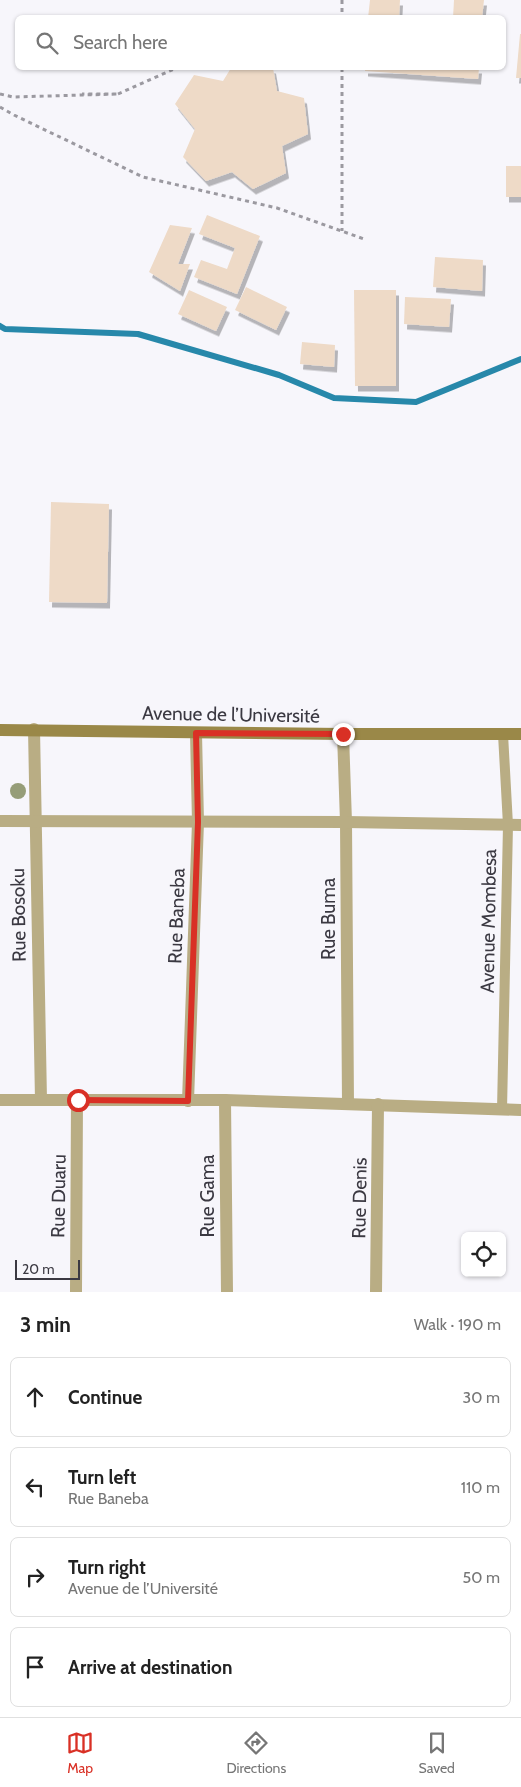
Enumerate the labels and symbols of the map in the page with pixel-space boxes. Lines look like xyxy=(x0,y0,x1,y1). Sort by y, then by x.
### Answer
street label: Avenue de l’Université xyxy=(142,701,320,728)
route end xyxy=(332,723,355,746)
street label: Avenue Mombesa xyxy=(476,849,501,993)
street label: Rue Bosoku xyxy=(6,868,31,962)
street label: Rue Baneba xyxy=(163,868,190,964)
street label: Rue Buma xyxy=(317,878,340,960)
route start xyxy=(67,1089,90,1112)
street label: Rue Duaru xyxy=(46,1154,71,1238)
street label: Rue Gama xyxy=(196,1155,219,1237)
street label: Rue Denis xyxy=(347,1157,372,1239)
scale bar xyxy=(15,1257,80,1280)

